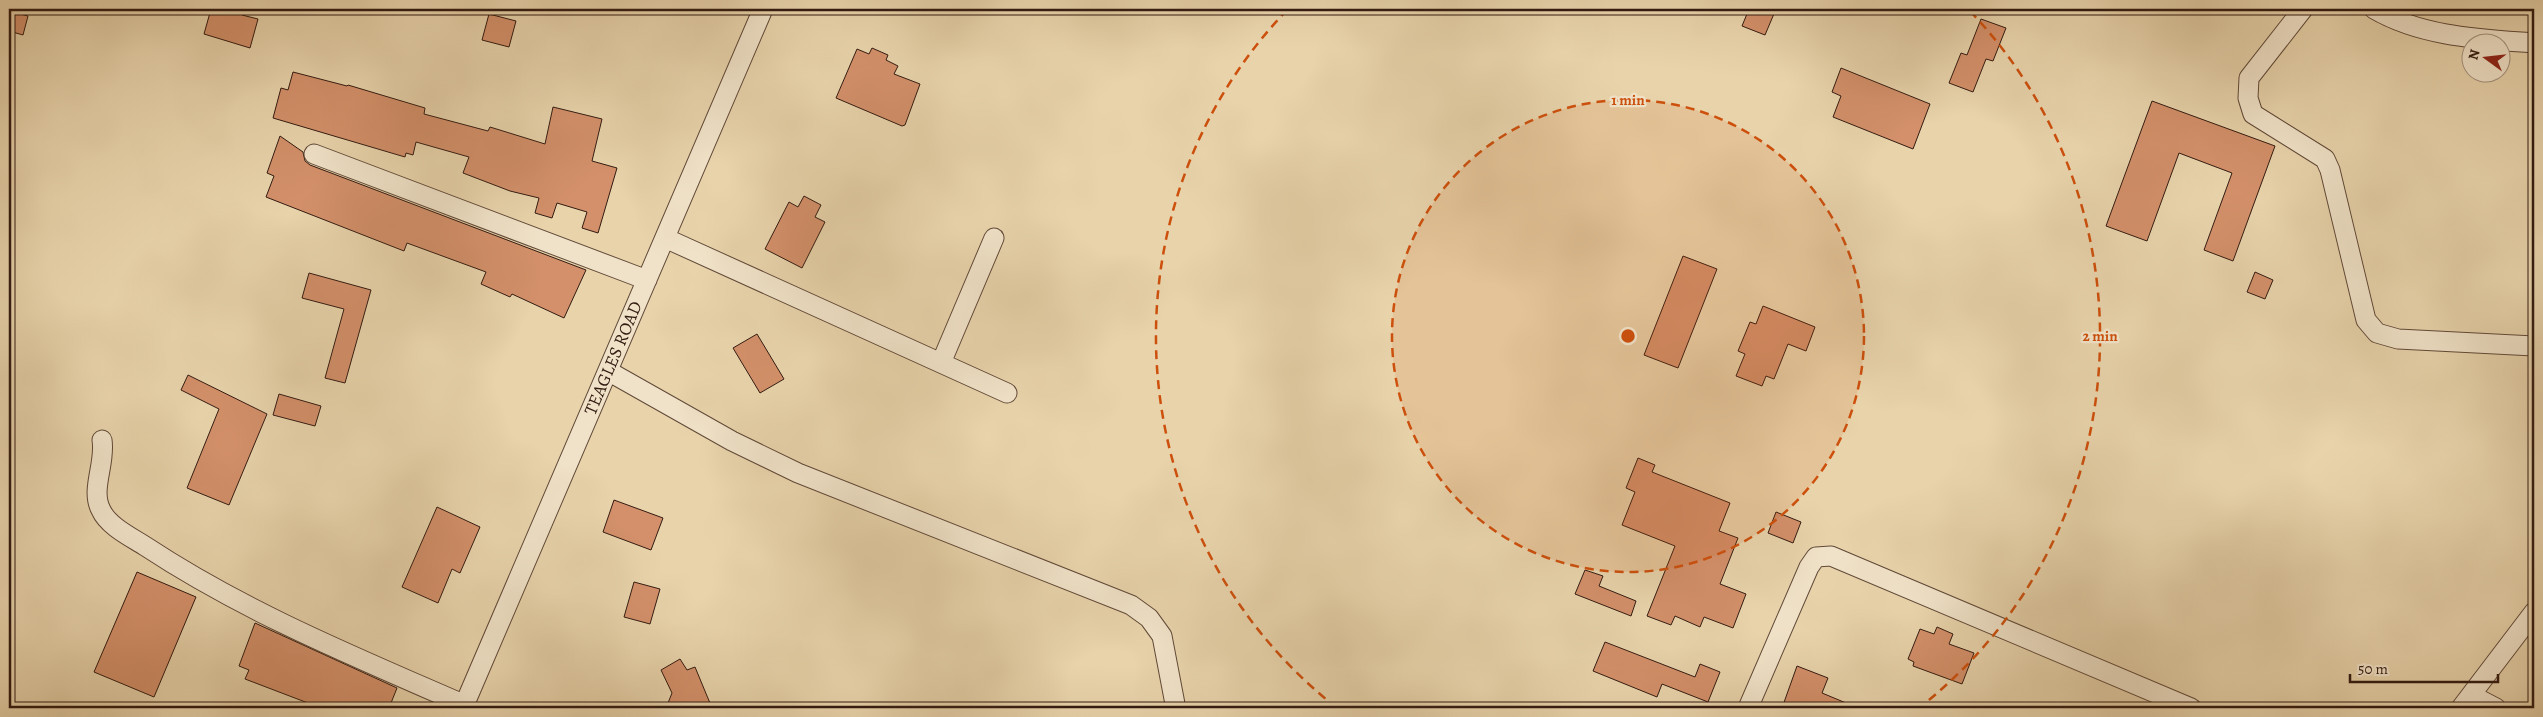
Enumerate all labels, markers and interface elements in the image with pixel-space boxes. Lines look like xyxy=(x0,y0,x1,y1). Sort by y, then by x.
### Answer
north arrow xyxy=(2460,32,2510,82)
text: N xyxy=(2463,47,2484,62)
text: 1 min xyxy=(1611,90,1645,110)
street label: TEAGLES ROAD xyxy=(578,297,648,419)
text: 2 min xyxy=(2082,326,2118,346)
centre of rings xyxy=(1619,327,1637,345)
scale bar xyxy=(2350,652,2498,684)
text: 50 m xyxy=(2358,659,2388,679)

